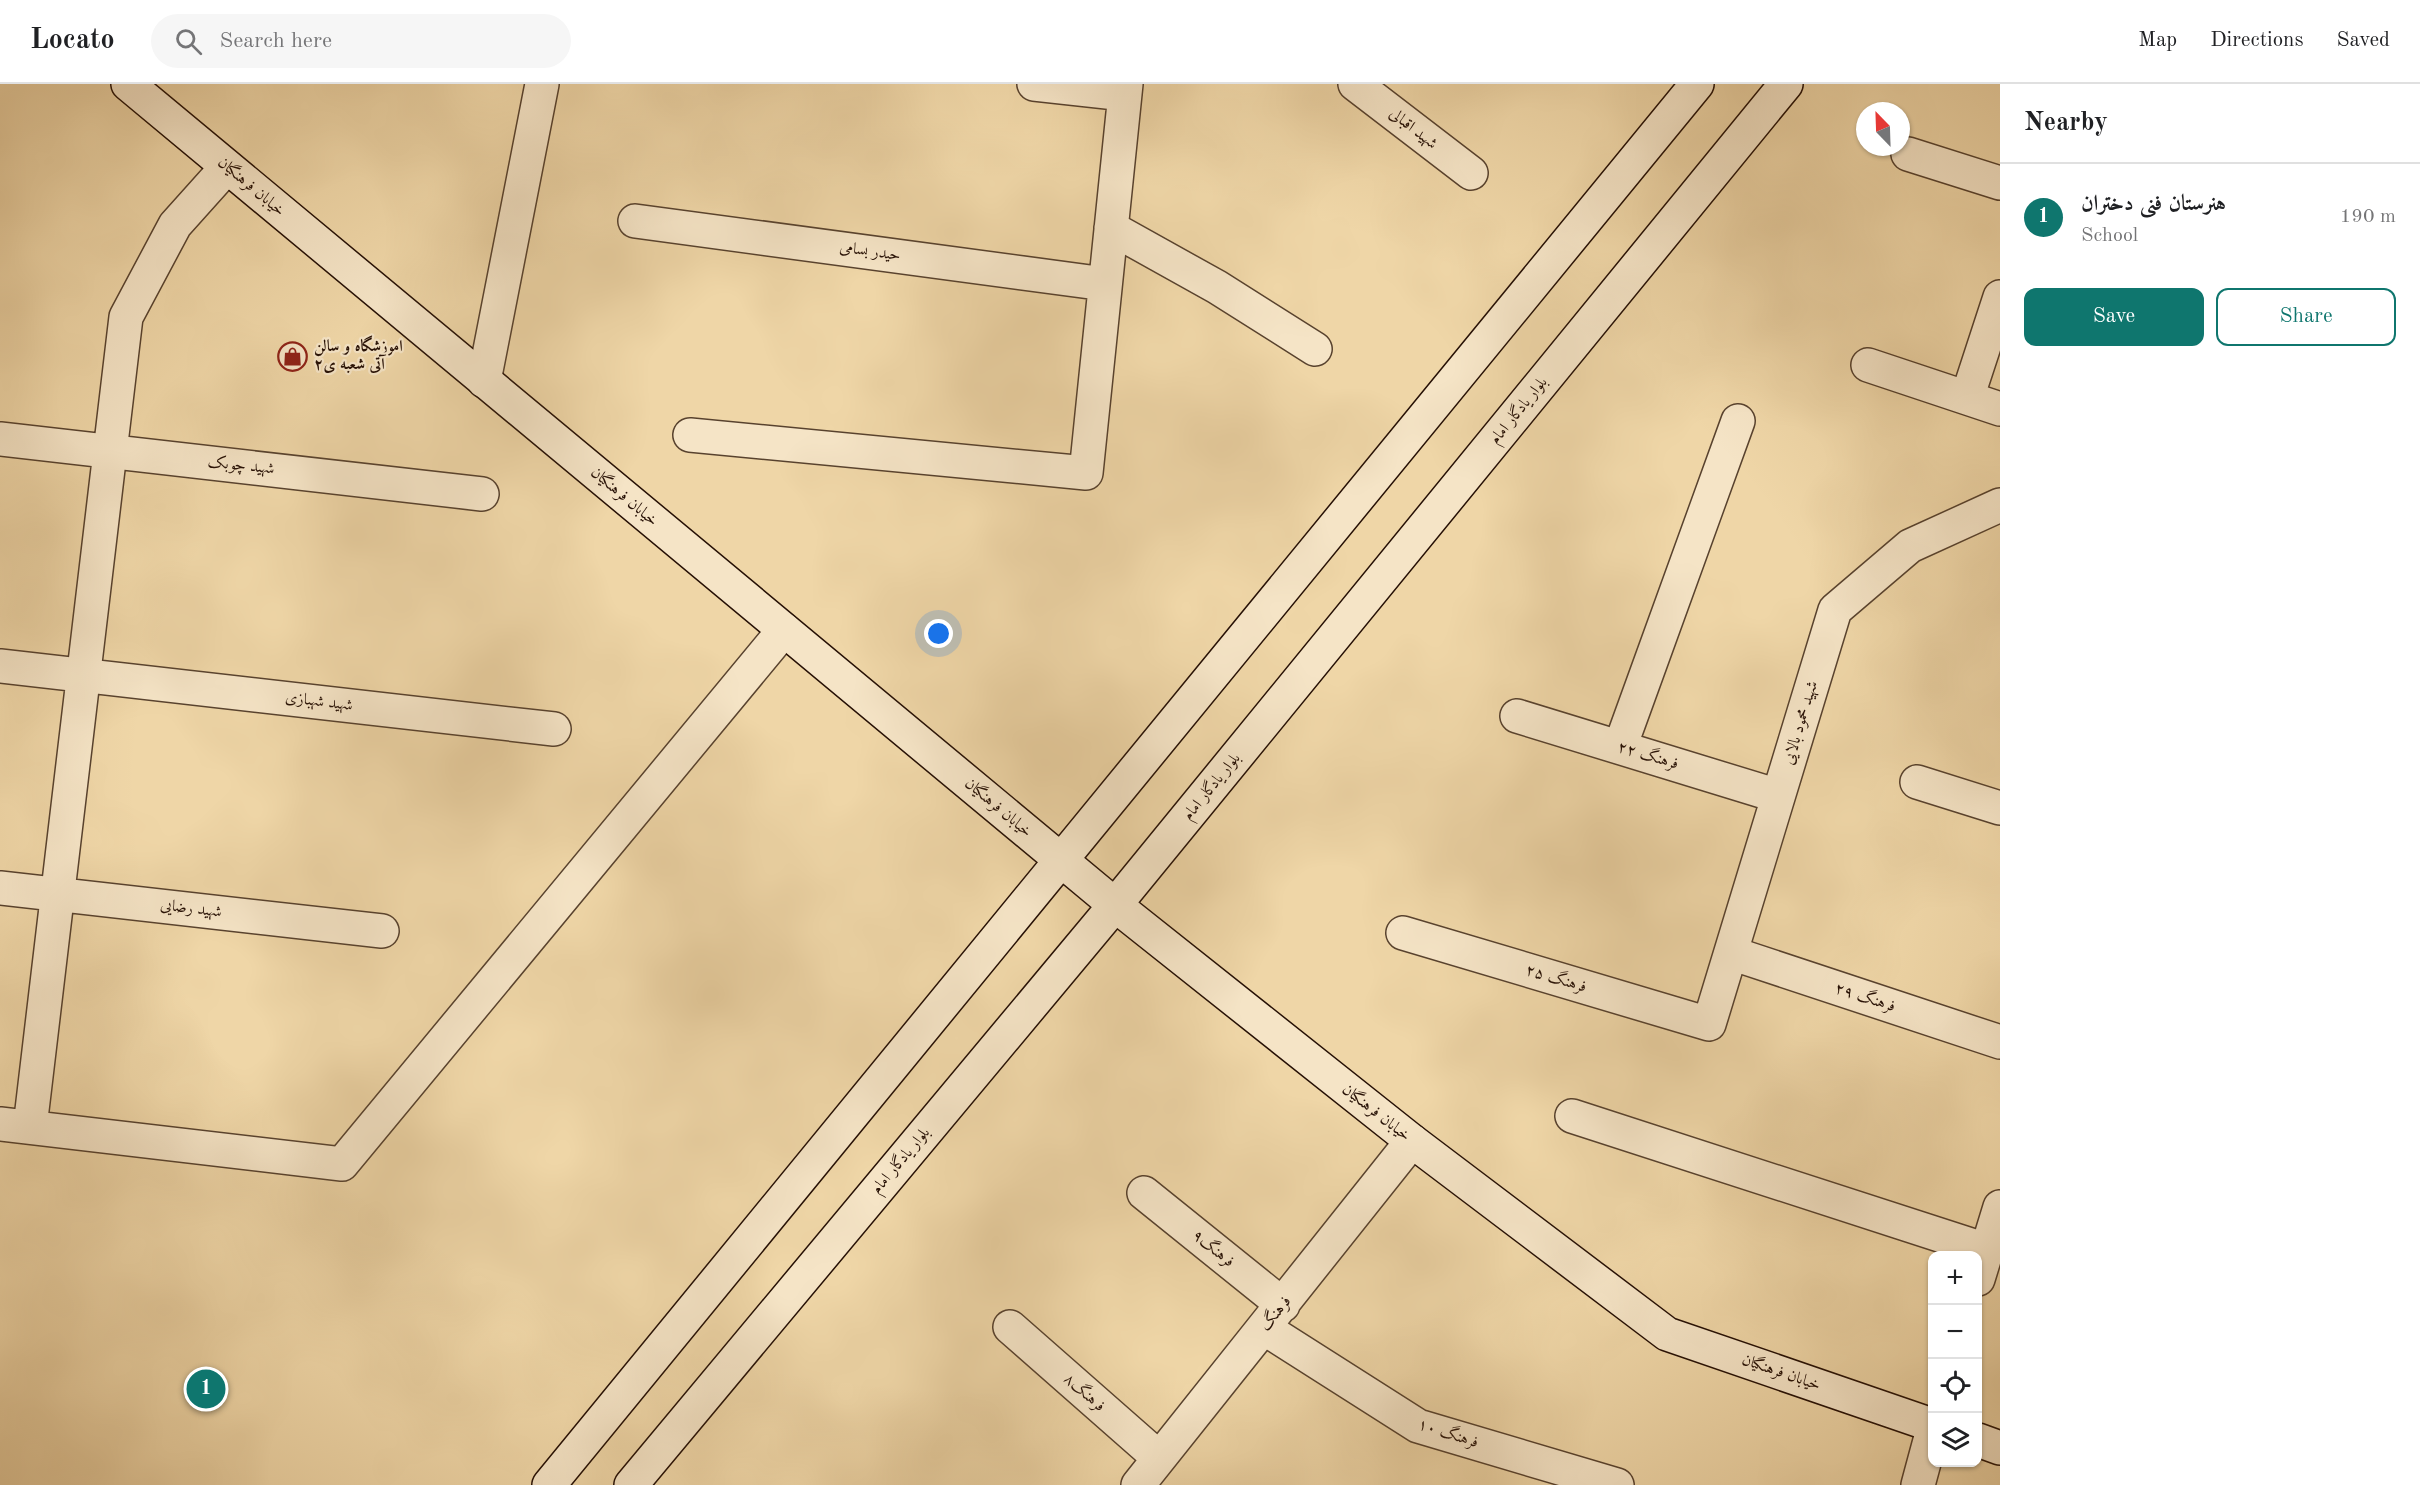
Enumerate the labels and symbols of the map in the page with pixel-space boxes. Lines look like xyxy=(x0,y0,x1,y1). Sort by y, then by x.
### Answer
north arrow xyxy=(1856,102,1910,156)
street label: شهید اقبالی xyxy=(1385,105,1440,153)
street label: خیابان فرهنگیان xyxy=(214,152,289,220)
street label: حیدر بسامی xyxy=(838,240,902,264)
place label: اموزشگاه و سالن آتی شعبه ی۲ xyxy=(314,335,403,374)
shop icon: اموزشگاه و سالن آتی شعبه ی۲ xyxy=(277,340,309,372)
street label: بلوار یادگار امام xyxy=(1485,373,1555,451)
street label: شهید چوبک xyxy=(207,453,275,478)
street label: خیابان فرهنگیان xyxy=(587,462,662,530)
your location xyxy=(924,619,953,648)
street label: شهید محمود بالایی xyxy=(1781,679,1822,767)
street label: شهید شهبازی xyxy=(284,690,354,715)
street label: فرهنگ ۲۲ xyxy=(1615,735,1681,774)
street label: بلوار یادگار امام xyxy=(1178,749,1248,827)
street label: خیابان فرهنگیان xyxy=(961,773,1036,841)
street label: شهید رضایی xyxy=(159,897,223,922)
street label: فرهنگ ۲۵ xyxy=(1523,958,1589,997)
street label: فرهنگ ۲۹ xyxy=(1832,977,1899,1016)
street label: خیابان فرهنگیان xyxy=(1338,1079,1415,1145)
street label: بلوار یادگار امام xyxy=(866,1123,937,1200)
street label: فرهنگ۹ xyxy=(1188,1224,1240,1271)
street label: فرهنگ xyxy=(1254,1291,1295,1335)
street label: خیابان فرهنگیان xyxy=(1739,1349,1823,1395)
pin: 1 xyxy=(186,1366,226,1412)
street label: فرهنگ۸ xyxy=(1060,1368,1110,1416)
street label: فرهنگ ۱۰ xyxy=(1415,1413,1482,1452)

